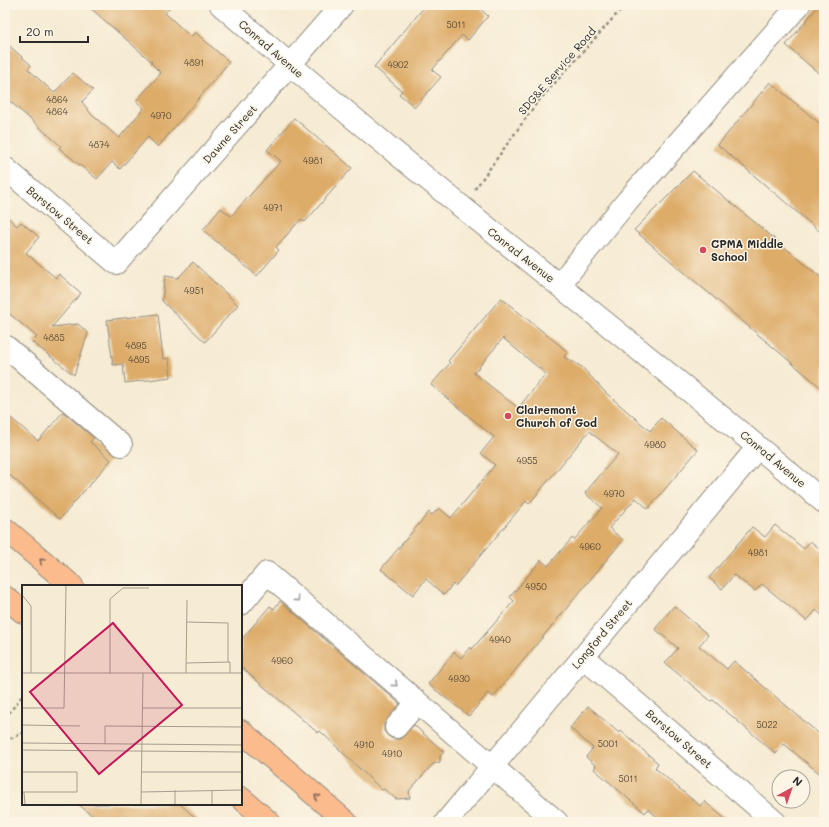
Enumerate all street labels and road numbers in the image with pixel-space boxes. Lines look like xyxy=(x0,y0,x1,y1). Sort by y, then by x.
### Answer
street label: Conrad Avenue xyxy=(236,16,307,81)
street label: SDG&E Service Road xyxy=(514,24,599,118)
street label: Dawne Street xyxy=(199,101,260,166)
street label: Barstow Street xyxy=(24,182,97,247)
street label: Conrad Avenue xyxy=(485,224,558,286)
street label: Conrad Avenue xyxy=(737,427,809,491)
street label: Longford Street xyxy=(568,596,635,672)
street label: Barstow Street xyxy=(643,706,716,772)

